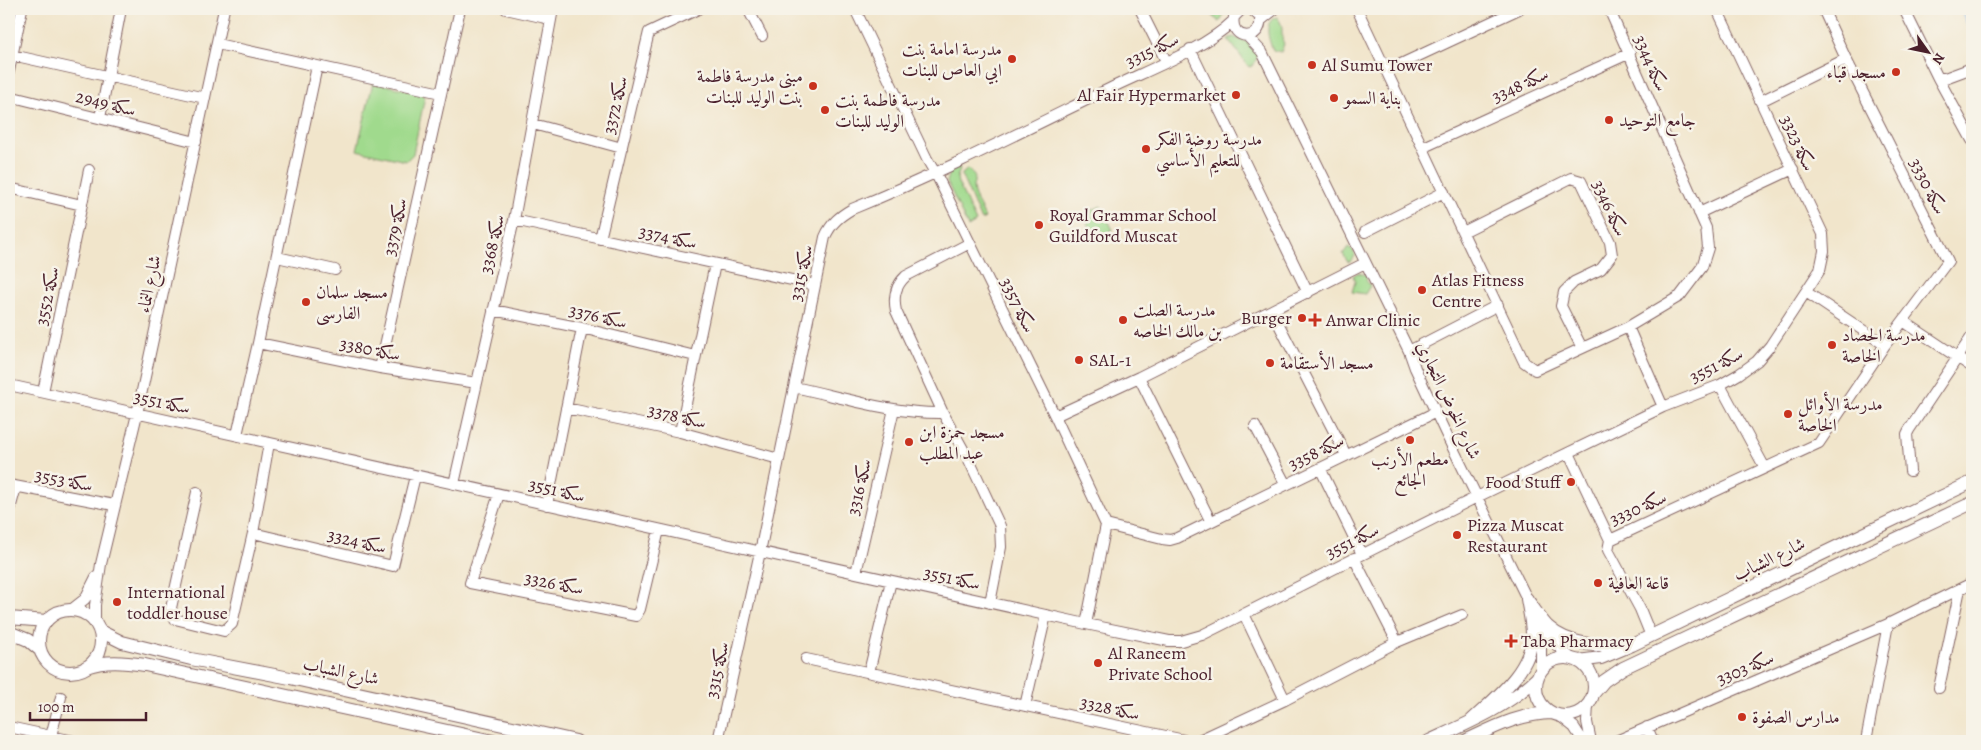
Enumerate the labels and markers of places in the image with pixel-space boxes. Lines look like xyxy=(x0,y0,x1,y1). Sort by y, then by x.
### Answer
place label: مدرسة امامة بنت ابي العاص للبنات xyxy=(902,37,1002,85)
marker: مدرسة امامة بنت ابي العاص للبنات xyxy=(1006,53,1018,65)
place label: Al Sumu Tower xyxy=(1321,53,1433,77)
marker: Al Sumu Tower xyxy=(1306,59,1318,71)
place label: مسجد قباء xyxy=(1826,60,1886,84)
place label: مبنى مدرسة فاطمة بنت الوليد للبنات xyxy=(697,64,803,109)
marker: مسجد قباء xyxy=(1890,66,1902,78)
marker: مبنى مدرسة فاطمة بنت الوليد للبنات xyxy=(807,80,819,92)
place label: Al Fair Hypermarket xyxy=(1076,83,1226,107)
place label: بناية السمو xyxy=(1342,86,1401,110)
place label: مدرسة فاطمة بنت الوليد للبنات xyxy=(835,88,941,133)
marker: Al Fair Hypermarket xyxy=(1230,89,1242,101)
marker: بناية السمو xyxy=(1328,92,1340,104)
marker: مدرسة فاطمة بنت الوليد للبنات xyxy=(819,104,831,116)
place label: جامع التوحيد xyxy=(1619,108,1696,136)
marker: جامع التوحيد xyxy=(1603,114,1615,126)
place label: مدرسة روضة الفكر للتعليم الأساسي xyxy=(1154,127,1262,178)
marker: مدرسة روضة الفكر للتعليم الأساسي xyxy=(1140,143,1152,155)
place label: Royal Grammar School Guildford Muscat xyxy=(1049,203,1217,248)
marker: Royal Grammar School Guildford Muscat xyxy=(1033,219,1045,231)
place label: Atlas Fitness Centre xyxy=(1431,268,1524,313)
place label: مسجد سلمان الفارسى xyxy=(316,280,388,326)
marker: Atlas Fitness Centre xyxy=(1416,284,1428,296)
marker: مسجد سلمان الفارسى xyxy=(300,296,312,308)
place label: مدرسة الصلت بن مالك الخاصه xyxy=(1133,298,1222,343)
place label: Burger xyxy=(1241,306,1292,330)
place label: Anwar Clinic xyxy=(1325,308,1420,332)
marker: Burger xyxy=(1296,312,1308,324)
marker: Anwar Clinic xyxy=(1308,313,1322,327)
marker: مدرسة الصلت بن مالك الخاصه xyxy=(1117,314,1129,326)
place label: مدرسة الحصاد الخاصة xyxy=(1842,323,1926,368)
marker: مدرسة الحصاد الخاصة xyxy=(1826,339,1838,351)
place label: SAL-1 xyxy=(1089,348,1131,372)
place label: مسجد الأستقامة xyxy=(1280,350,1374,375)
marker: SAL-1 xyxy=(1073,354,1085,366)
marker: مسجد الأستقامة xyxy=(1264,357,1276,369)
place label: مدرسة الأوائل الخاصة xyxy=(1798,391,1883,437)
marker: مدرسة الأوائل الخاصة xyxy=(1782,408,1794,420)
place label: مسجد حمزة ابن عبد المطلب xyxy=(919,420,1005,465)
marker: مطعم الأرنب الجائع xyxy=(1404,434,1416,446)
marker: مسجد حمزة ابن عبد المطلب xyxy=(903,436,915,448)
place label: مطعم الأرنب الجائع xyxy=(1371,446,1449,496)
place label: Food Stuff xyxy=(1485,470,1564,494)
marker: Food Stuff xyxy=(1565,476,1577,488)
place label: Pizza Muscat Restaurant xyxy=(1467,513,1564,558)
marker: Pizza Muscat Restaurant xyxy=(1451,529,1463,541)
place label: قاعة العافية xyxy=(1608,571,1669,595)
marker: قاعة العافية xyxy=(1592,577,1604,589)
place label: International toddler house xyxy=(127,580,228,625)
marker: International toddler house xyxy=(111,596,123,608)
place label: Taba Pharmacy xyxy=(1521,629,1634,653)
marker: Taba Pharmacy xyxy=(1505,635,1517,647)
place label: Al Raneem Private School xyxy=(1107,641,1213,686)
marker: Al Raneem Private School xyxy=(1092,657,1104,669)
place label: مدارس الصفوة xyxy=(1752,705,1840,729)
marker: مدارس الصفوة xyxy=(1736,711,1748,723)

